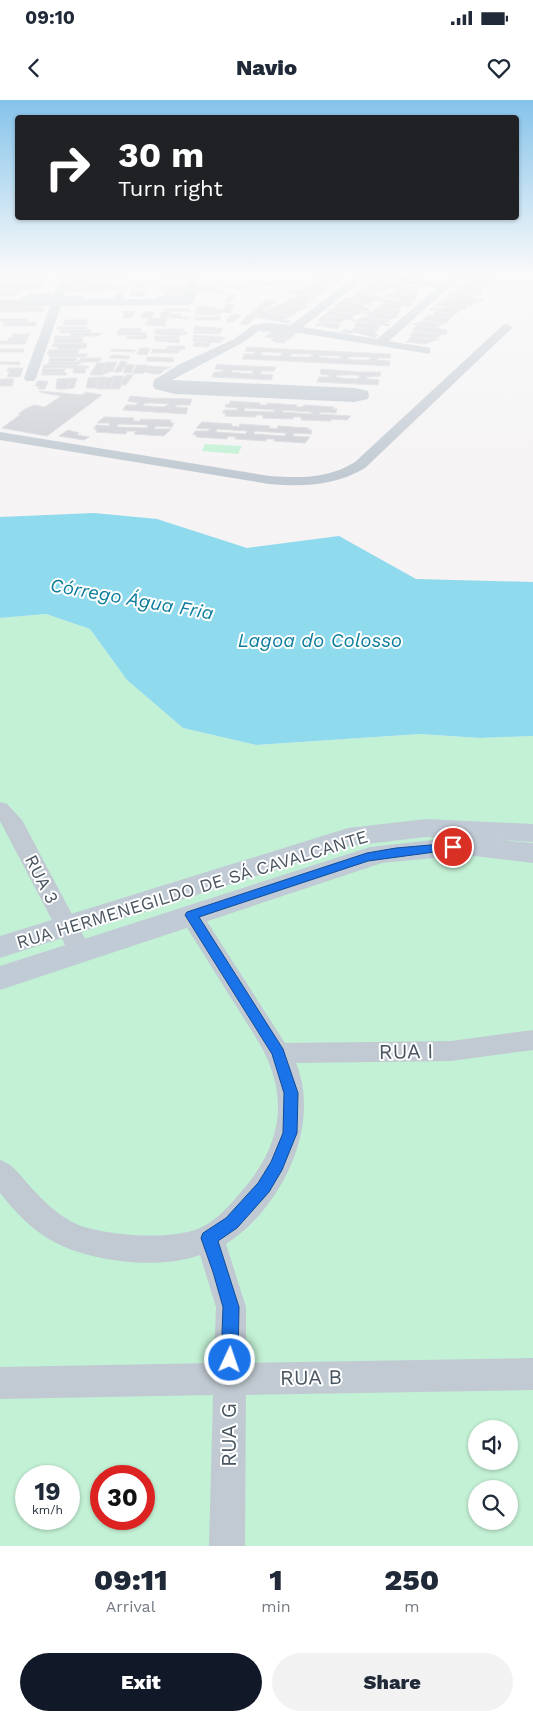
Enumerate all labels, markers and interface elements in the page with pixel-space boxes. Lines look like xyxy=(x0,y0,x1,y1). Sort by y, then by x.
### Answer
text: 09:10 xyxy=(25,6,75,29)
icon: back xyxy=(20,54,48,82)
icon: heart xyxy=(485,54,513,82)
text: Navio xyxy=(236,55,297,80)
text: 30 m xyxy=(118,134,204,176)
icon: right xyxy=(35,135,100,200)
text: Turn right xyxy=(118,176,223,201)
water label: Córrego Água Fria xyxy=(48,573,216,625)
water label: Lagoa do Colosso xyxy=(238,629,402,652)
street label: RUA HERMENEGILDO DE SÁ CAVALCANTE xyxy=(14,825,370,953)
pin xyxy=(432,826,474,868)
icon: arrive xyxy=(439,833,467,861)
street label: RUA 3 xyxy=(21,851,63,907)
street label: RUA I xyxy=(378,1038,434,1064)
position arrow xyxy=(203,1333,255,1385)
street label: RUA B xyxy=(280,1364,342,1390)
street label: RUA G xyxy=(216,1403,241,1467)
map controls xyxy=(468,1420,518,1530)
button: sound xyxy=(468,1420,518,1470)
speed limit sign: 30 xyxy=(90,1465,155,1530)
text: 19 xyxy=(34,1477,61,1506)
button: search xyxy=(468,1480,518,1530)
text: km/h xyxy=(32,1503,63,1517)
text: 09:11 xyxy=(94,1562,168,1597)
text: 1 xyxy=(269,1562,283,1597)
text: 250 xyxy=(384,1562,439,1597)
text: Arrival xyxy=(106,1597,156,1616)
text: min xyxy=(261,1597,291,1616)
text: m xyxy=(404,1597,419,1616)
button: Exit xyxy=(20,1653,262,1711)
button: Share xyxy=(272,1653,513,1711)

